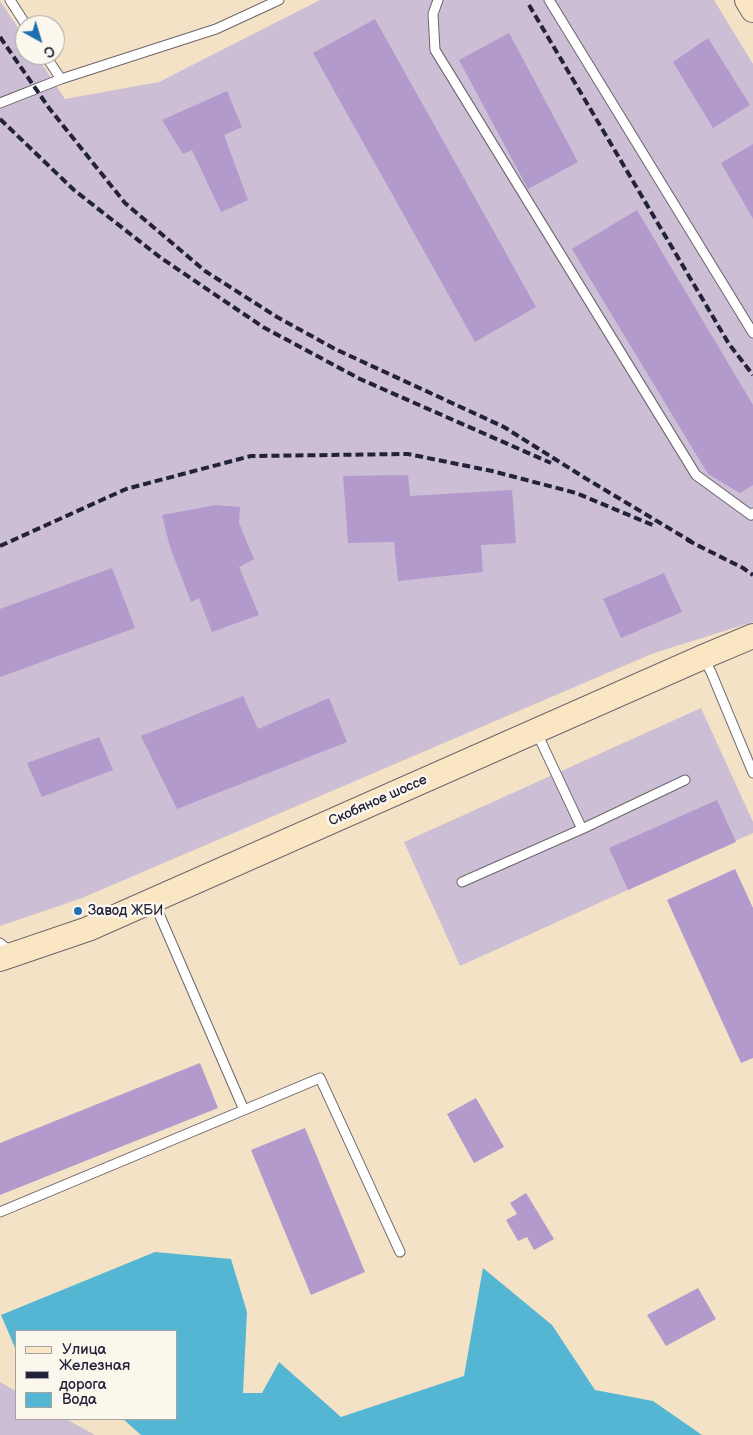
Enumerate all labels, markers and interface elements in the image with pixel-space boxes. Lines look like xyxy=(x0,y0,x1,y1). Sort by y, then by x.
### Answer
north arrow xyxy=(15,15,65,65)
text: С xyxy=(40,42,58,61)
street label: Скобяное шоссе xyxy=(326,772,430,830)
place label: Завод ЖБИ xyxy=(88,903,163,919)
marker: Завод ЖБИ xyxy=(72,905,84,917)
legend xyxy=(15,1330,178,1420)
text: Улица xyxy=(62,1340,106,1359)
text: Железная дорога xyxy=(59,1356,130,1394)
text: Вода xyxy=(62,1390,97,1409)

